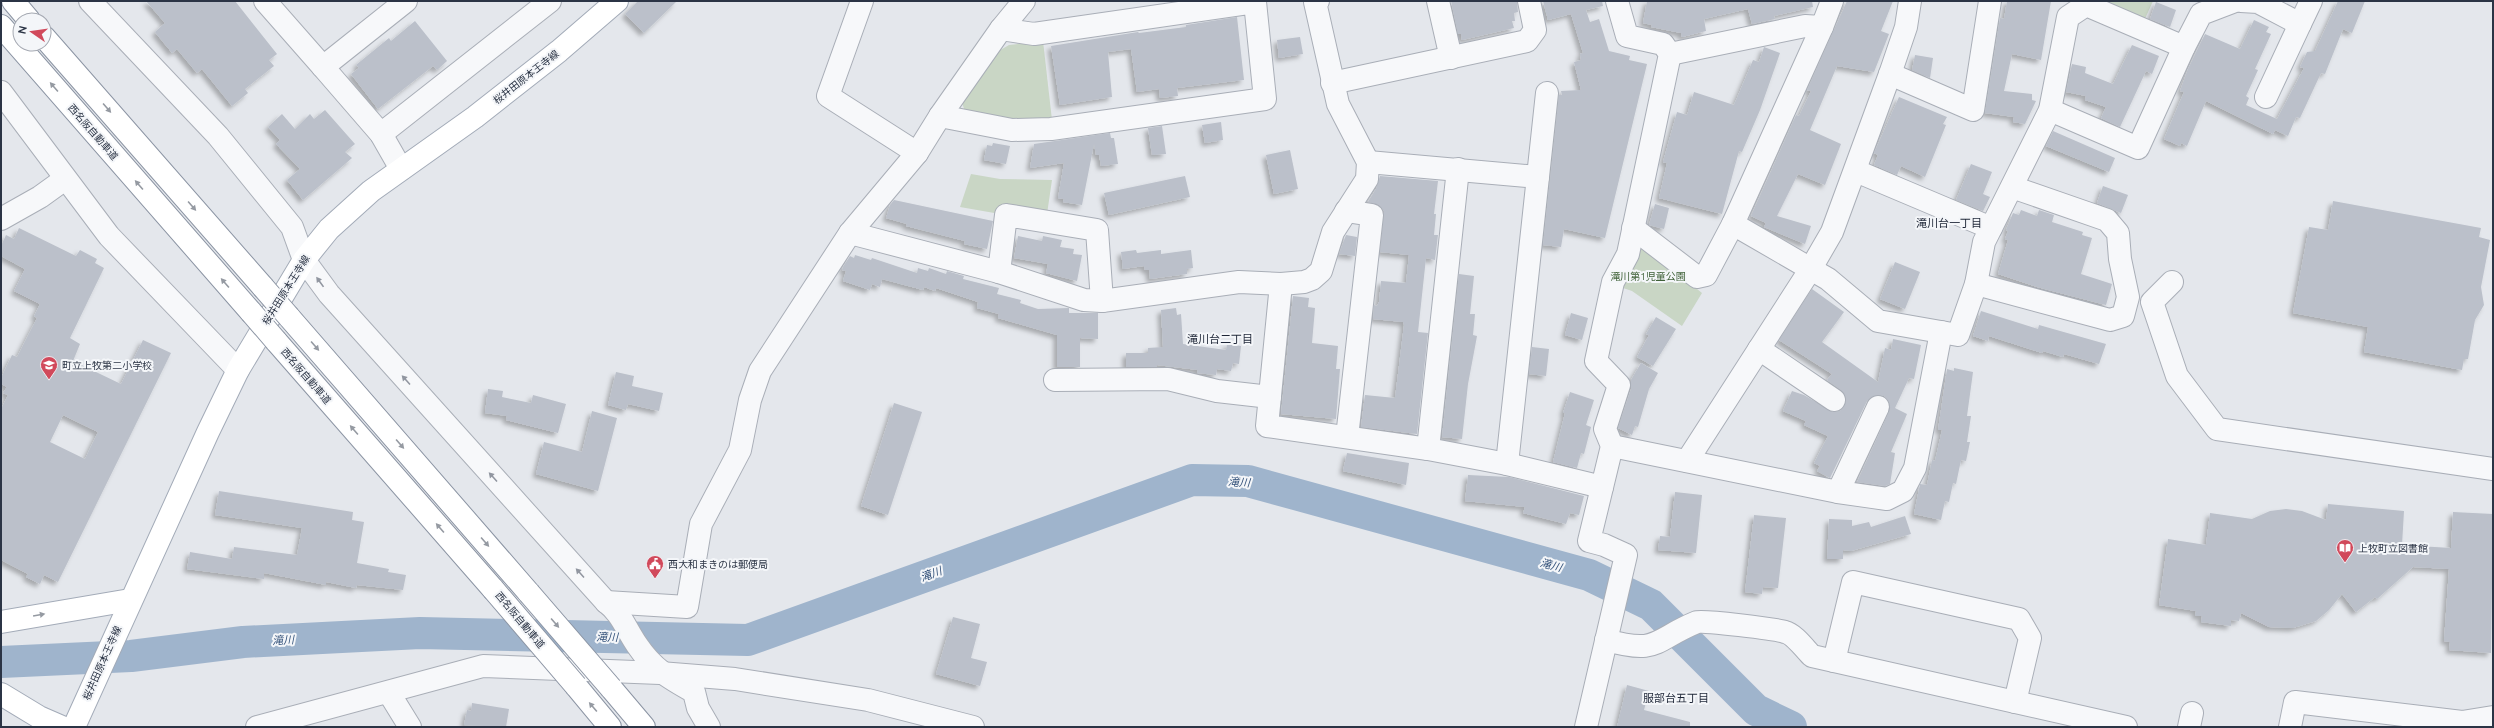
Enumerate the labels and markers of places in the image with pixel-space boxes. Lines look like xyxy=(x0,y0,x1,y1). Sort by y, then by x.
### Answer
school or university icon: 町立上牧第二小学校 xyxy=(39,355,59,380)
place label: 町立上牧第二小学校 xyxy=(62,360,152,371)
library icon: 上牧町立図書館 xyxy=(2335,538,2355,563)
place label: 上牧町立図書館 xyxy=(2358,543,2428,554)
public building icon: 西大和まきのは郵便局 xyxy=(645,554,665,579)
place label: 西大和まきのは郵便局 xyxy=(668,559,768,570)

